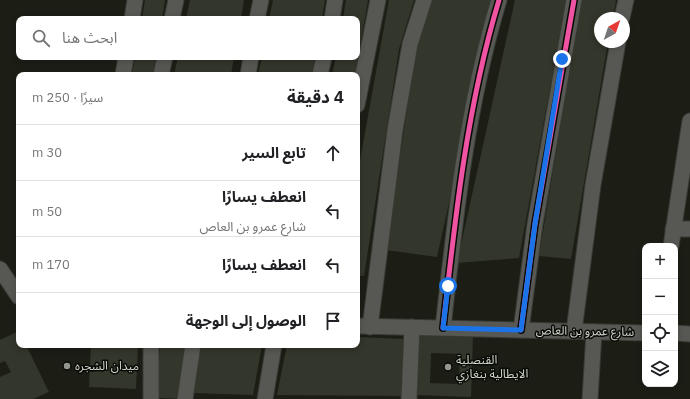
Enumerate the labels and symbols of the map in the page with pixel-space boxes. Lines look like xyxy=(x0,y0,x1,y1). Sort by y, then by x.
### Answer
north arrow xyxy=(594,12,630,48)
route end xyxy=(553,50,571,68)
route start xyxy=(439,277,457,295)
street label: شارع عمرو بن العاص xyxy=(536,322,634,341)
place label: القنصلية الايطالية بنغازي xyxy=(456,352,528,384)
place label: ميدان الشجره xyxy=(75,358,139,373)
marker: ميدان الشجره xyxy=(62,361,72,371)
marker: القنصلية الايطالية بنغازي xyxy=(443,362,453,372)

